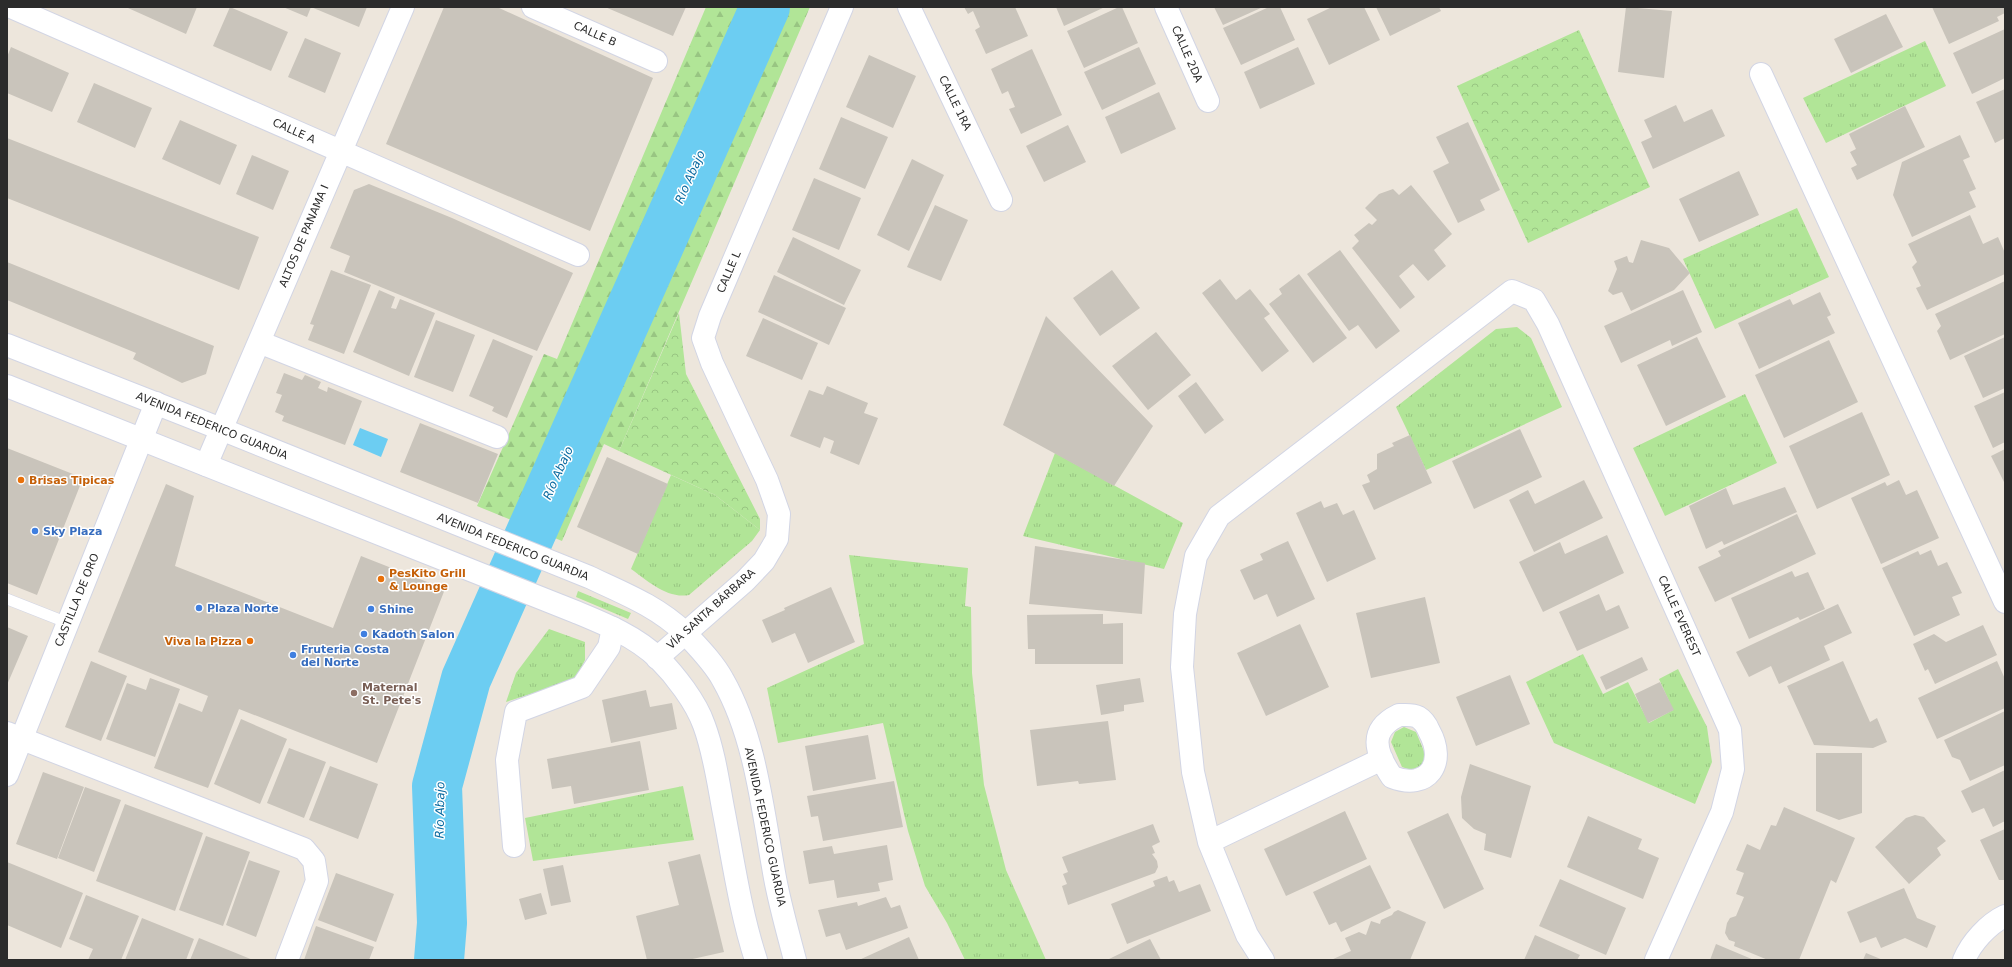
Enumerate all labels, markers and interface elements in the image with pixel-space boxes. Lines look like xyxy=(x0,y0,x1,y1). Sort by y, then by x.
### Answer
street label: CALLE B xyxy=(572,19,618,49)
street label: CALLE 2DA xyxy=(1169,24,1205,85)
street label: CALLE 1RA xyxy=(936,73,974,133)
street label: CALLE A xyxy=(271,116,318,146)
water label: Río Abajo xyxy=(672,148,708,206)
street label: ALTOS DE PANAMA I xyxy=(277,183,331,289)
street label: CALLE L xyxy=(714,248,744,295)
street label: AVENIDA FEDERICO GUARDIA xyxy=(134,390,290,463)
water label: Río Abajo xyxy=(540,444,576,502)
place label: Brisas Tipicas xyxy=(29,474,115,487)
marker: Brisas Tipicas xyxy=(16,475,26,485)
street label: AVENIDA FEDERICO GUARDIA xyxy=(435,511,591,584)
place label: Sky Plaza xyxy=(43,525,102,538)
marker: Sky Plaza xyxy=(30,526,40,536)
street label: CASTILLA DE ORO xyxy=(52,551,102,649)
street label: VÍA SANTA BÁRBARA xyxy=(664,566,758,652)
place label: PesKito Grill & Lounge xyxy=(389,567,466,593)
street label: CALLE EVEREST xyxy=(1655,573,1703,659)
marker: PesKito Grill & Lounge xyxy=(376,574,386,584)
place label: Plaza Norte xyxy=(207,602,279,615)
marker: Plaza Norte xyxy=(194,603,204,613)
place label: Shine xyxy=(379,603,414,616)
marker: Shine xyxy=(366,604,376,614)
place label: Kadoth Salon xyxy=(372,628,455,641)
marker: Kadoth Salon xyxy=(359,629,369,639)
place label: Viva la Pizza xyxy=(164,635,242,648)
marker: Viva la Pizza xyxy=(245,636,255,646)
place label: Fruteria Costa del Norte xyxy=(301,643,389,669)
marker: Fruteria Costa del Norte xyxy=(288,650,298,660)
place label: Maternal St. Pete's xyxy=(362,681,422,707)
marker: Maternal St. Pete's xyxy=(349,688,359,698)
street label: AVENIDA FEDERICO GUARDIA xyxy=(742,746,788,908)
water label: Río Abajo xyxy=(433,782,447,838)

